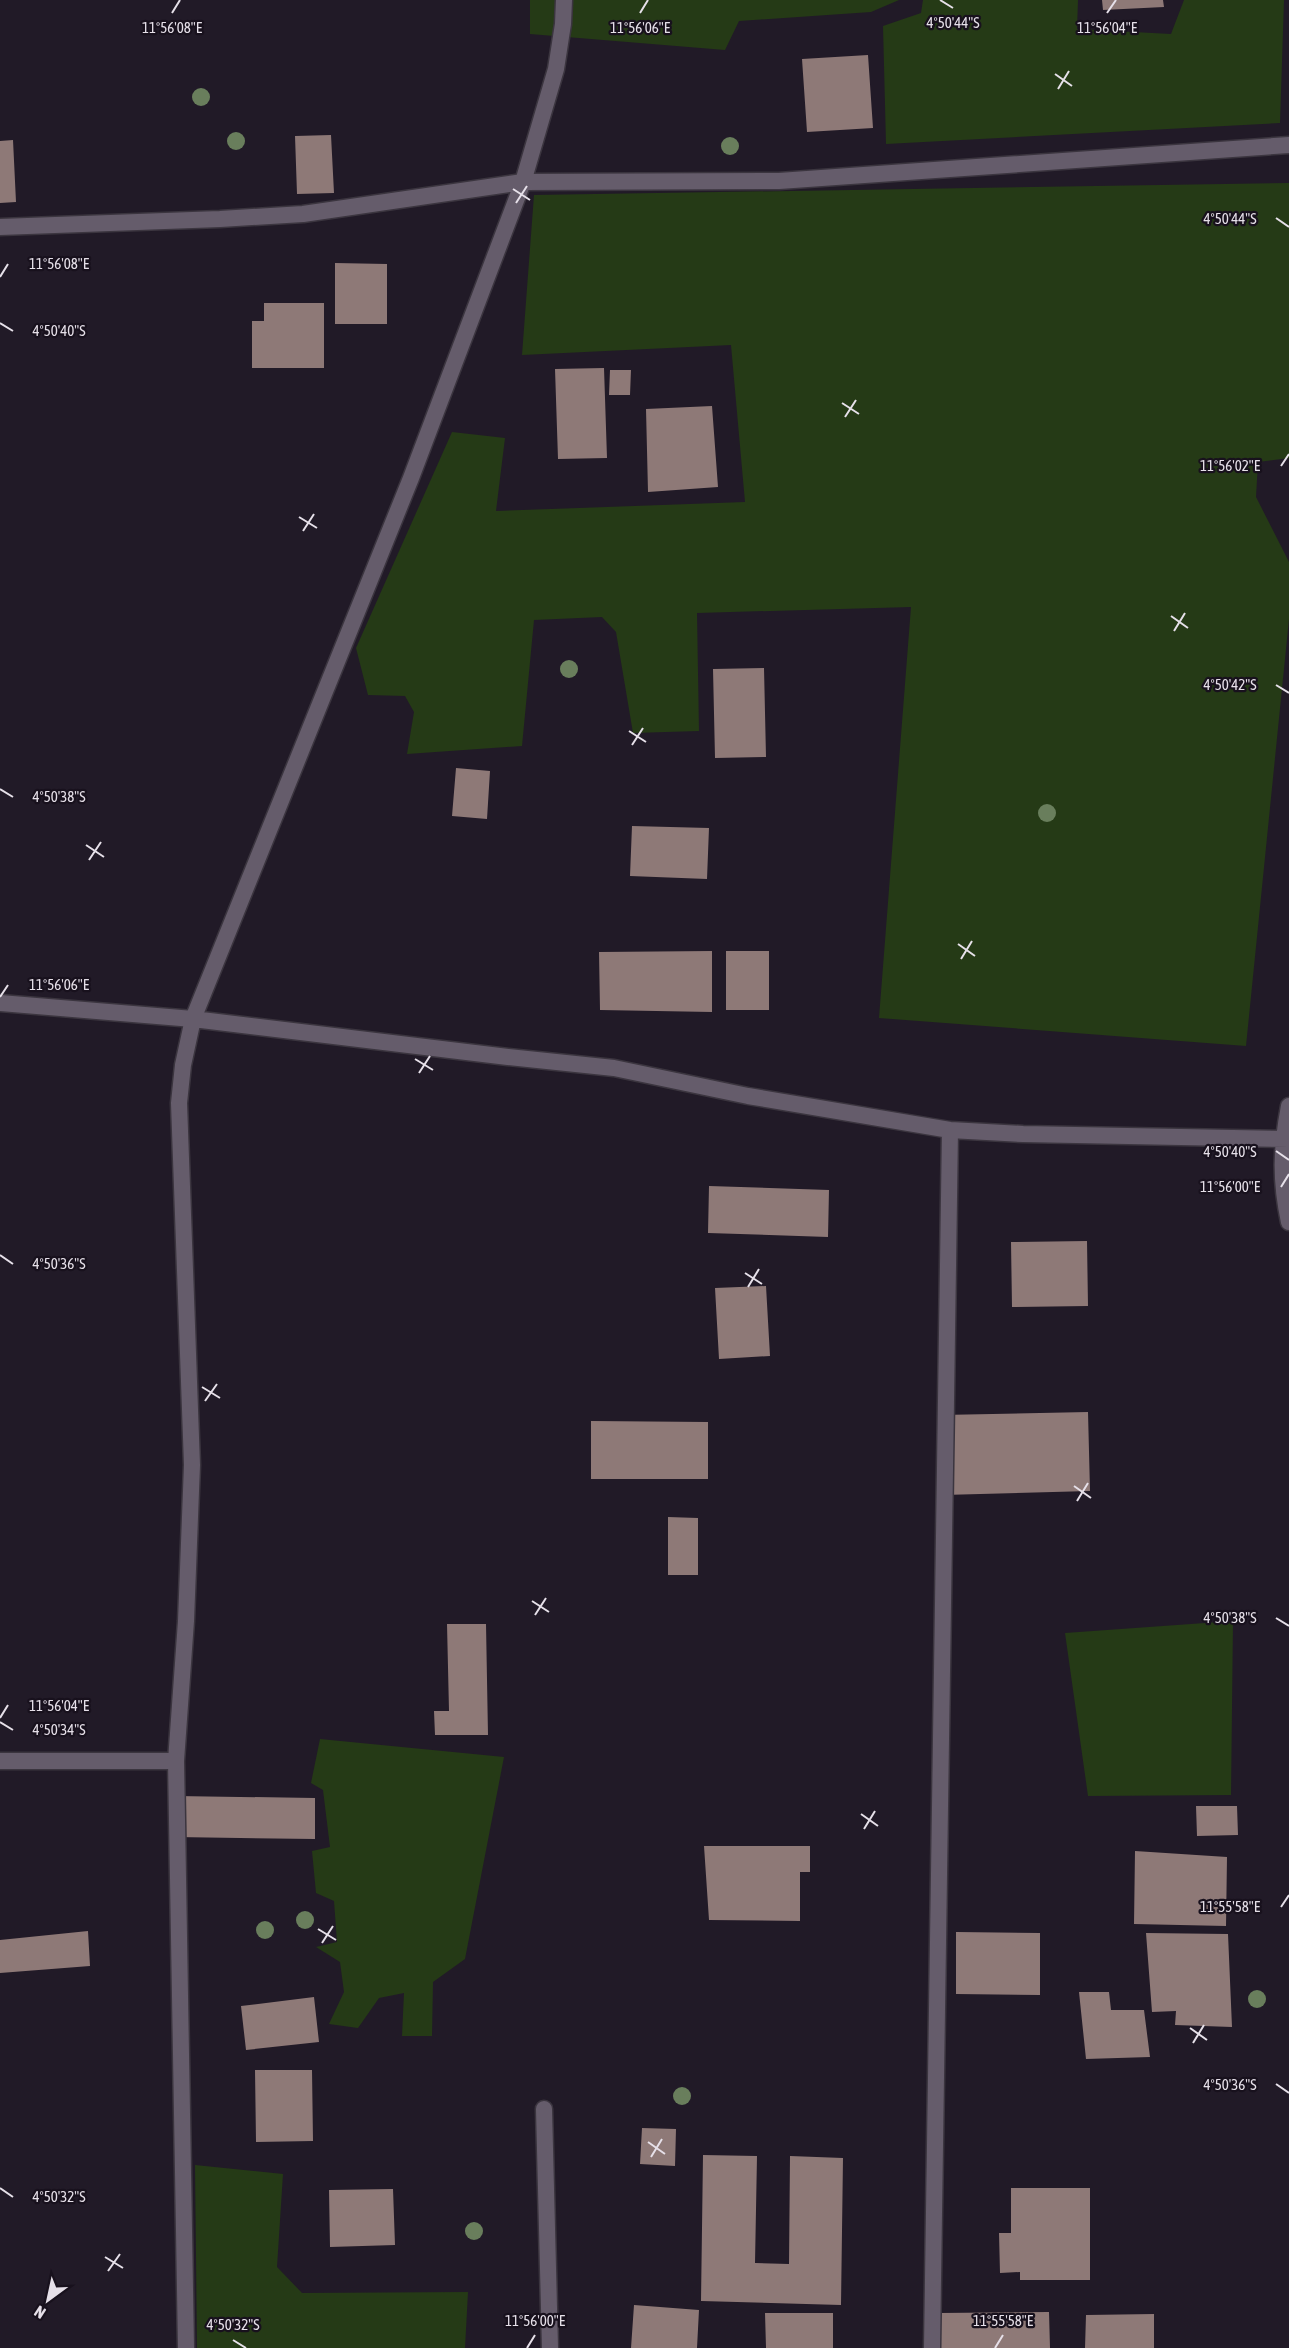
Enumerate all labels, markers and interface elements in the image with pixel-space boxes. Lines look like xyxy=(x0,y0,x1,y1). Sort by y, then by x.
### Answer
text: 4°50'44"S xyxy=(926,14,980,31)
text: 11°56'08"E xyxy=(142,19,203,36)
text: 11°56'06"E xyxy=(610,19,671,36)
text: 11°56'04"E xyxy=(1077,19,1138,36)
text: 4°50'44"S xyxy=(1203,210,1257,227)
text: 11°56'08"E xyxy=(29,255,90,272)
text: 4°50'40"S xyxy=(32,322,86,339)
text: 11°56'02"E xyxy=(1200,457,1261,474)
text: 4°50'42"S xyxy=(1203,676,1257,693)
text: 4°50'38"S xyxy=(32,788,86,805)
text: 11°56'06"E xyxy=(29,976,90,993)
text: 4°50'40"S xyxy=(1203,1143,1257,1160)
text: 11°56'00"E xyxy=(1200,1178,1261,1195)
text: 4°50'36"S xyxy=(32,1255,86,1272)
text: 4°50'38"S xyxy=(1203,1609,1257,1626)
text: 11°56'04"E xyxy=(29,1697,90,1714)
text: 4°50'34"S xyxy=(32,1721,86,1738)
text: 11°55'58"E xyxy=(1200,1898,1261,1915)
text: 4°50'36"S xyxy=(1203,2076,1257,2093)
text: 4°50'32"S xyxy=(32,2188,86,2205)
north arrow xyxy=(18,2270,78,2330)
text: N xyxy=(31,2302,49,2323)
text: 11°56'00"E xyxy=(505,2312,566,2329)
text: 11°55'58"E xyxy=(973,2312,1034,2329)
text: 4°50'32"S xyxy=(206,2316,260,2333)

